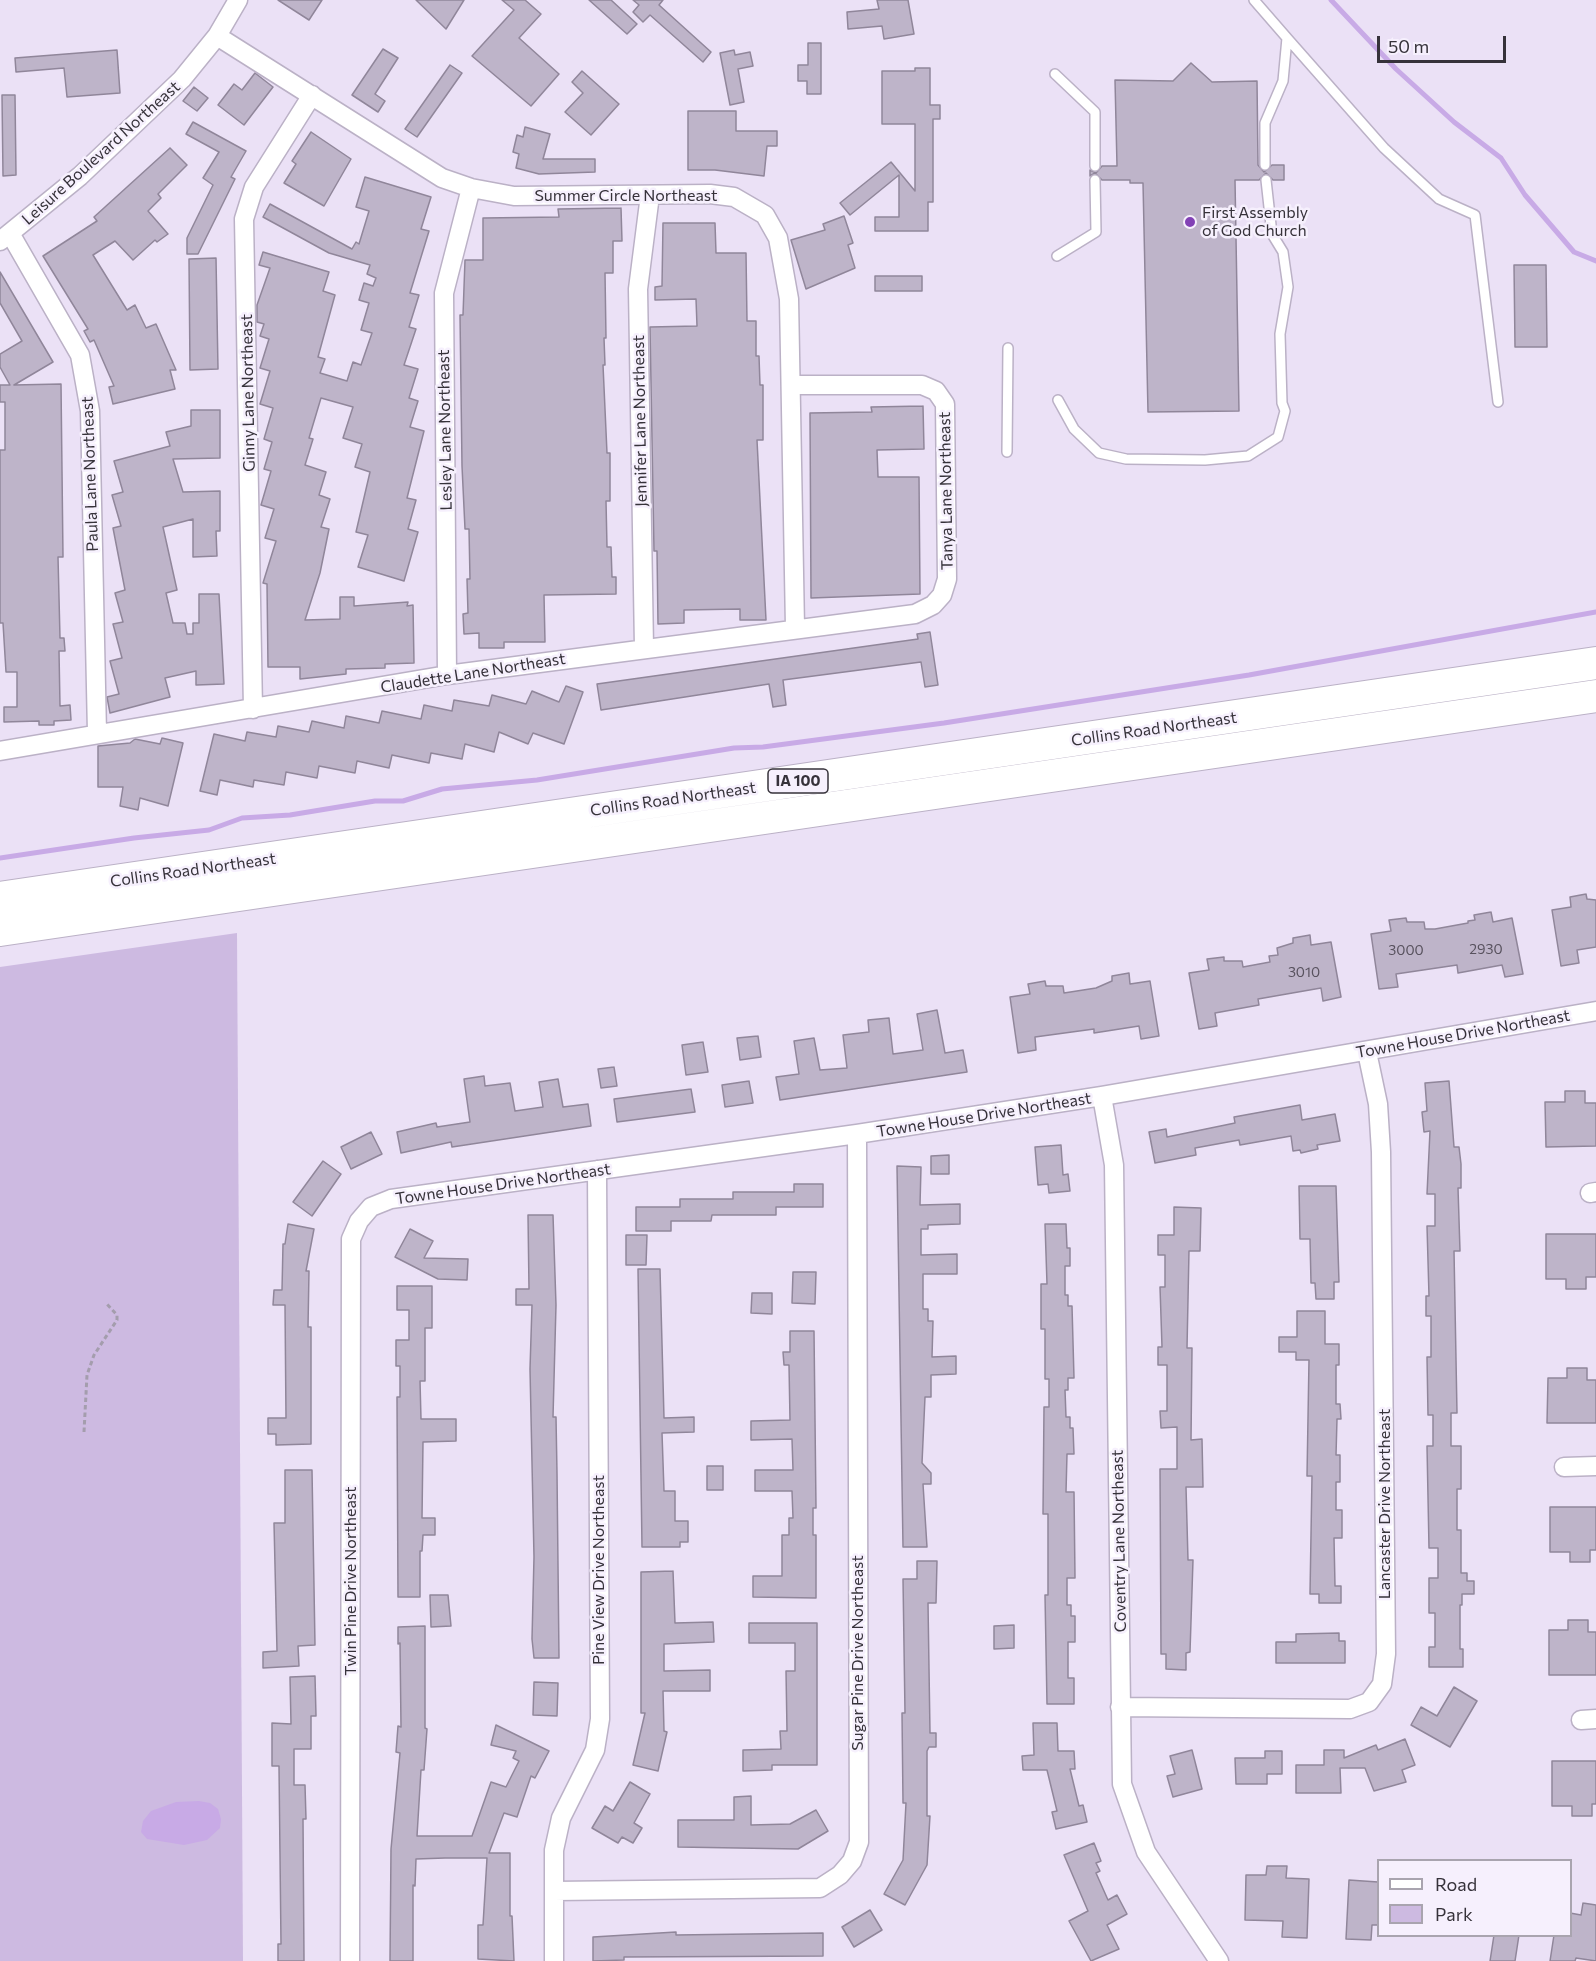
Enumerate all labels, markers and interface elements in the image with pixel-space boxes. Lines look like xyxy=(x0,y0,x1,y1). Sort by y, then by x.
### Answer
scale bar xyxy=(1380,24,1509,62)
text: 50 m xyxy=(1388,35,1429,57)
street label: Leisure Boulevard Northeast xyxy=(18,77,184,229)
street label: Summer Circle Northeast xyxy=(534,186,718,206)
place label: First Assembly of God Church xyxy=(1202,203,1308,241)
marker: First Assembly of God Church xyxy=(1183,215,1197,229)
street label: Ginny Lane Northeast xyxy=(237,314,259,472)
street label: Jennifer Lane Northeast xyxy=(629,335,651,507)
street label: Lesley Lane Northeast xyxy=(434,349,456,511)
street label: Paula Lane Northeast xyxy=(78,396,102,552)
street label: Tanya Lane Northeast xyxy=(935,412,957,570)
street label: Claudette Lane Northeast xyxy=(379,649,567,697)
street label: Collins Road Northeast xyxy=(1070,708,1238,750)
road number: IA 100 xyxy=(768,769,828,793)
street label: Collins Road Northeast xyxy=(589,778,757,820)
street label: Collins Road Northeast xyxy=(109,849,277,891)
house number: 2930 xyxy=(1469,941,1503,957)
house number: 3000 xyxy=(1388,942,1424,958)
house number: 3010 xyxy=(1288,964,1320,980)
street label: Towne House Drive Northeast xyxy=(1354,1006,1572,1062)
street label: Towne House Drive Northeast xyxy=(875,1089,1093,1141)
street label: Towne House Drive Northeast xyxy=(394,1159,612,1209)
street label: Lancaster Drive Northeast xyxy=(1375,1409,1395,1599)
street label: Coventry Lane Northeast xyxy=(1108,1450,1130,1632)
street label: Pine View Drive Northeast xyxy=(589,1475,609,1665)
street label: Twin Pine Drive Northeast xyxy=(341,1486,361,1676)
street label: Sugar Pine Drive Northeast xyxy=(848,1555,868,1751)
legend xyxy=(1377,1859,1572,1937)
text: Road xyxy=(1435,1873,1477,1895)
text: Park xyxy=(1435,1903,1473,1925)

